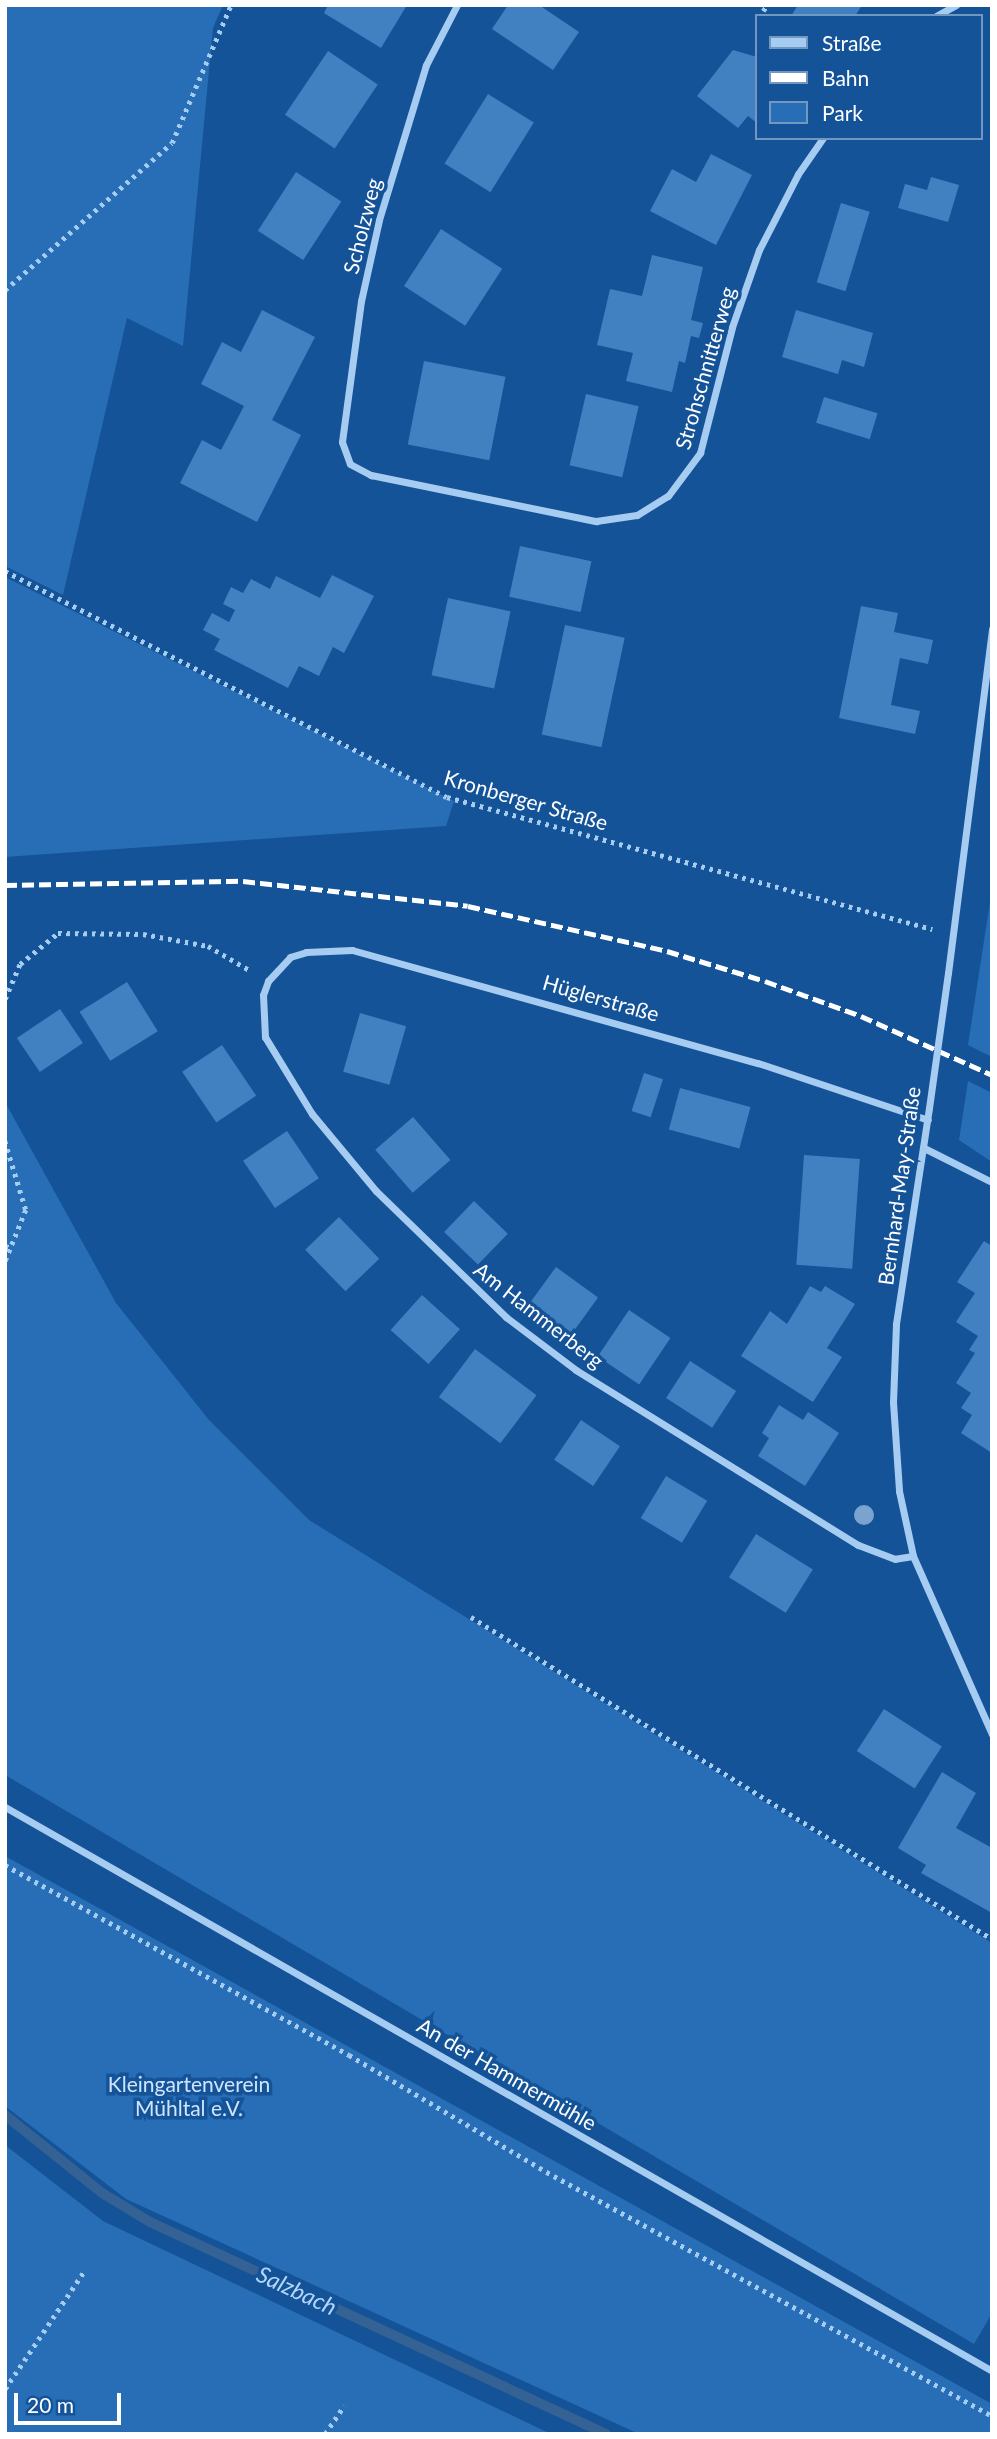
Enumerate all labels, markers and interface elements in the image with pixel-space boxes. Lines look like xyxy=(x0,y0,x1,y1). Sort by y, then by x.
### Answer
legend xyxy=(755,14,983,140)
text: Straße xyxy=(822,30,882,55)
text: Bahn xyxy=(822,65,869,90)
text: Park xyxy=(822,100,863,125)
street label: Scholzweg xyxy=(338,176,386,276)
street label: Strohschnitterweg xyxy=(670,284,740,452)
street label: Kronberger Straße xyxy=(441,765,611,835)
street label: Hüglerstraße xyxy=(540,969,662,1027)
street label: Bernhard-May-Straße xyxy=(873,1085,925,1287)
street label: Am Hammerberg xyxy=(469,1257,609,1373)
street label: An der Hammermühle xyxy=(413,2012,601,2136)
park label: Kleingartenverein Mühltal e.V. xyxy=(108,2071,270,2121)
water label: Salzbach xyxy=(253,2260,341,2320)
scale bar xyxy=(18,2380,124,2424)
text: 20 m xyxy=(27,2392,74,2417)

